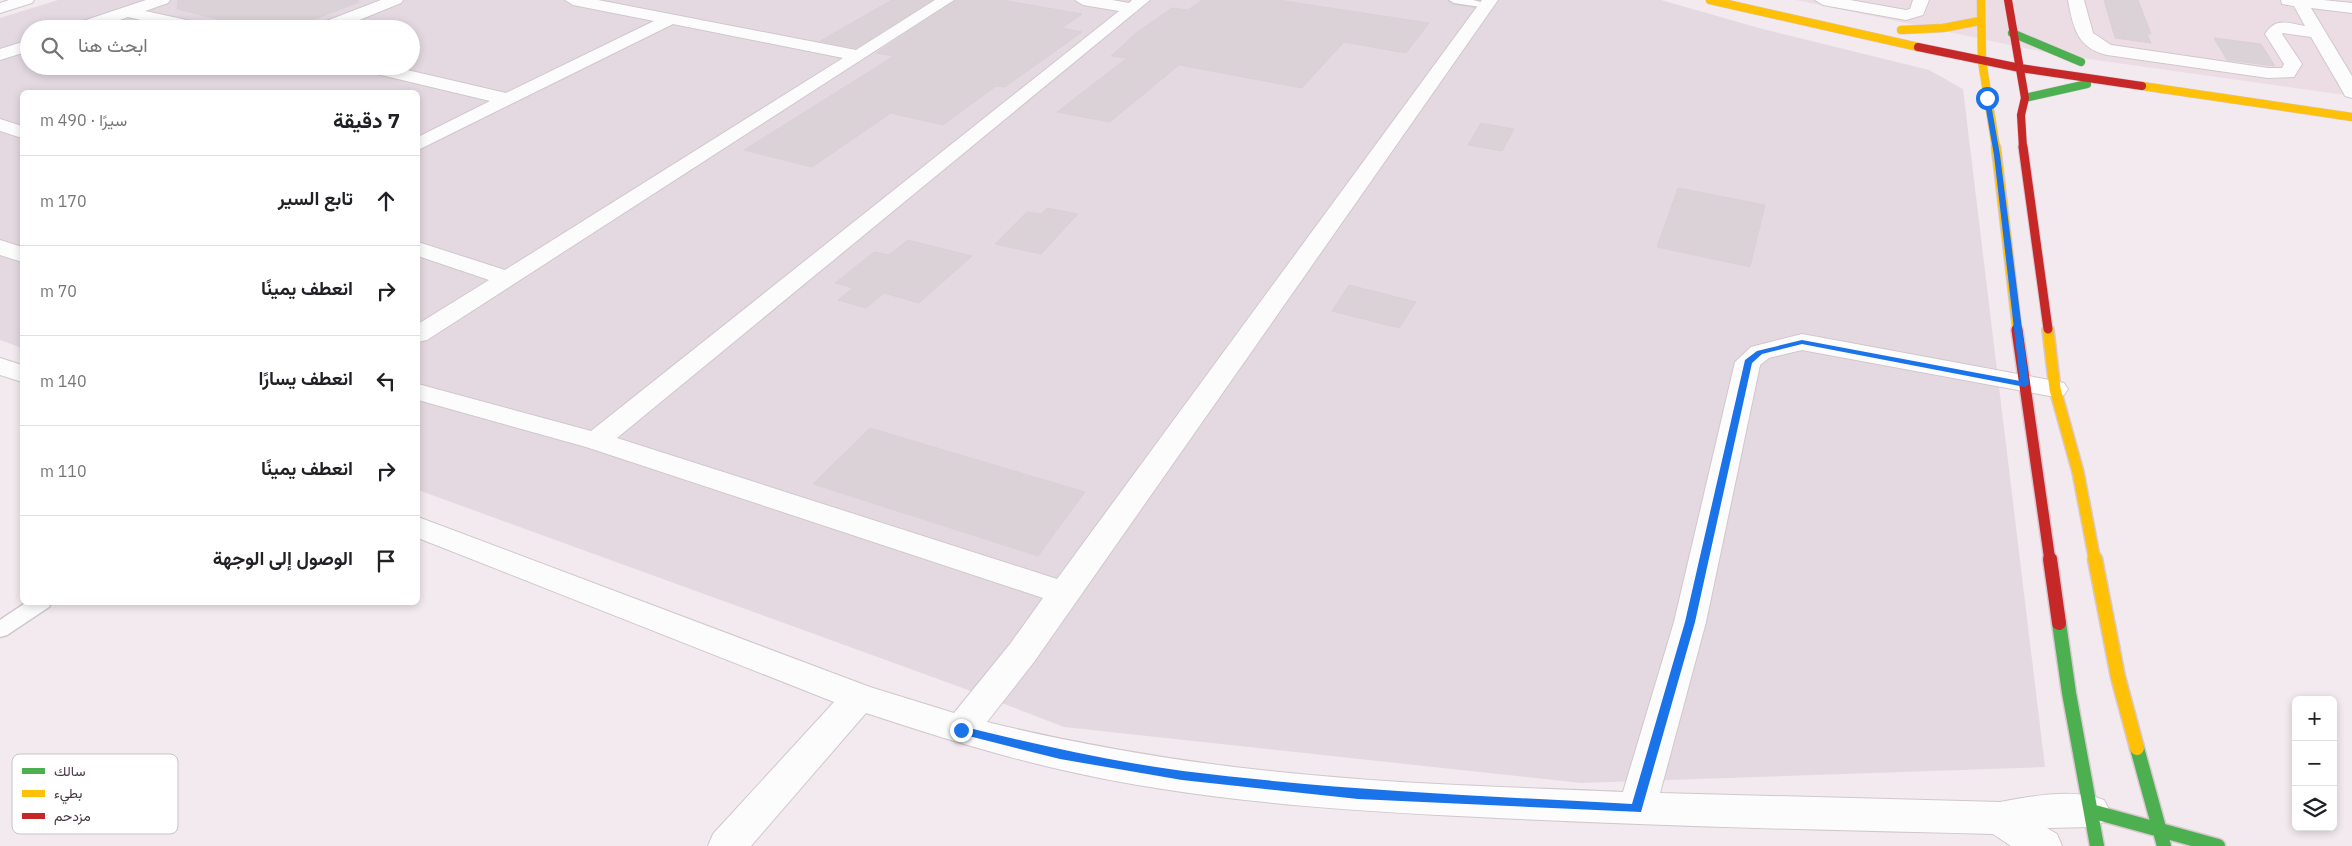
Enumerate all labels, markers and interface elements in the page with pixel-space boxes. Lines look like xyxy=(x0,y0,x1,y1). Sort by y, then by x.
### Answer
search box xyxy=(20,20,420,75)
text: ابحث هنا xyxy=(78,33,148,57)
icon: search xyxy=(38,34,66,62)
route start xyxy=(1976,87,1999,110)
text: 7 دقيقة xyxy=(333,106,400,134)
text: سيرًا · 490 m xyxy=(40,110,127,130)
text: تابع السير xyxy=(278,186,353,210)
icon: ahead xyxy=(372,187,400,215)
text: 170 m xyxy=(40,191,87,211)
text: انعطف يمينًا xyxy=(261,276,353,300)
icon: right xyxy=(372,277,400,305)
text: 70 m xyxy=(40,281,77,301)
text: انعطف يسارًا xyxy=(259,366,353,390)
icon: left xyxy=(372,367,400,395)
text: 140 m xyxy=(40,371,87,391)
text: انعطف يمينًا xyxy=(261,456,353,480)
icon: right xyxy=(372,457,400,485)
text: 110 m xyxy=(40,461,87,481)
text: الوصول إلى الوجهة xyxy=(213,546,353,570)
icon: arrive xyxy=(372,547,400,575)
map controls xyxy=(2292,696,2337,831)
button: + xyxy=(2292,696,2337,741)
route end xyxy=(950,719,973,742)
button: − xyxy=(2292,741,2337,786)
legend xyxy=(12,754,178,834)
text: سالك xyxy=(54,762,85,780)
text: بطيء xyxy=(54,784,82,805)
button: layers xyxy=(2292,786,2337,831)
text: مزدحم xyxy=(54,807,91,825)

